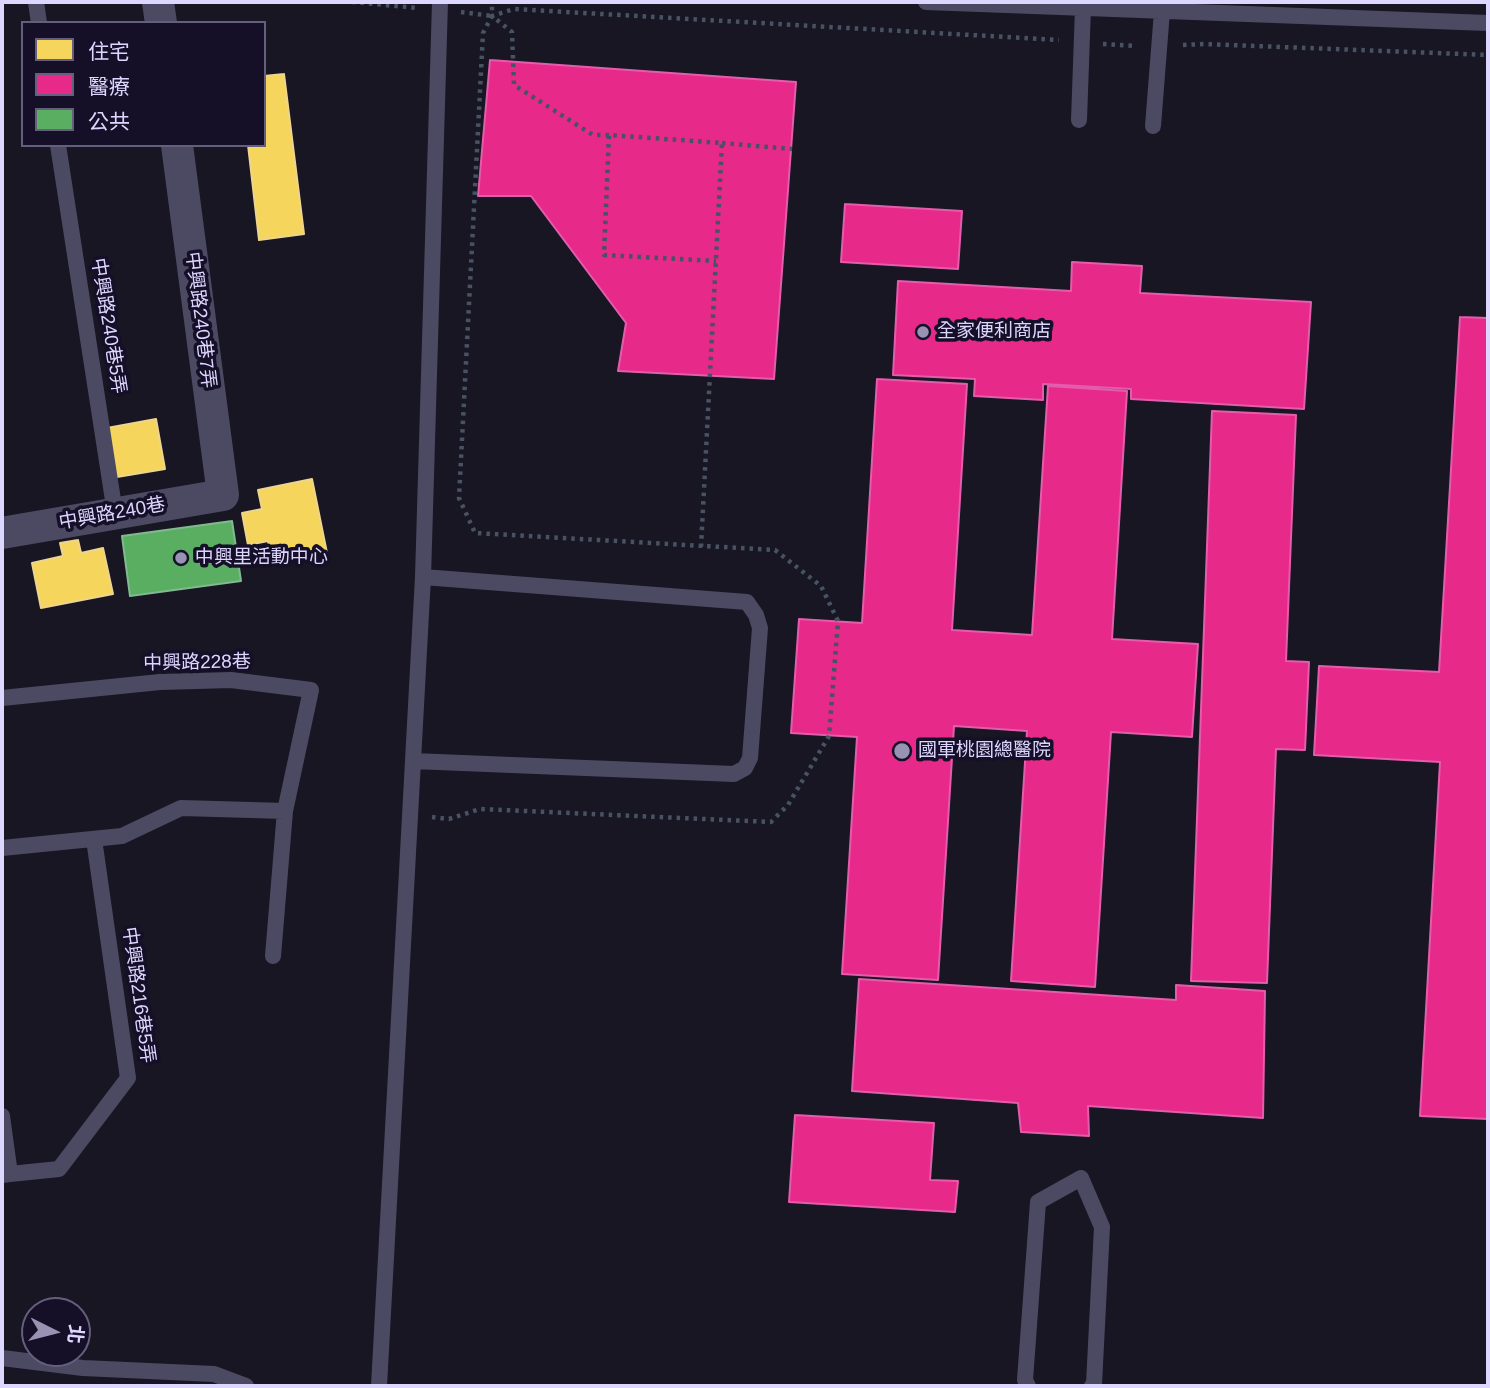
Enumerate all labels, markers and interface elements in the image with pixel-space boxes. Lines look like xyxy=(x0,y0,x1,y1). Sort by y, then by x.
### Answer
legend xyxy=(21,21,266,147)
text: 住宅 xyxy=(88,40,130,63)
text: 醫療 xyxy=(88,75,130,98)
text: 公共 xyxy=(88,110,130,133)
street label: 中興路240巷7弄 xyxy=(180,250,220,390)
street label: 中興路240巷5弄 xyxy=(86,256,130,396)
place label: 全家便利商店 xyxy=(937,321,1051,343)
marker: 全家便利商店 xyxy=(915,324,931,340)
street label: 中興路240巷 xyxy=(57,493,167,535)
place label: 中興里活動中心 xyxy=(195,547,328,569)
marker: 中興里活動中心 xyxy=(173,550,189,566)
street label: 中興路228巷 xyxy=(143,651,251,675)
place label: 國軍桃園總醫院 xyxy=(918,740,1051,762)
marker: 國軍桃園總醫院 xyxy=(892,741,912,761)
street label: 中興路216巷5弄 xyxy=(117,925,159,1065)
north arrow xyxy=(21,1297,91,1367)
text: 北 xyxy=(64,1323,87,1345)

